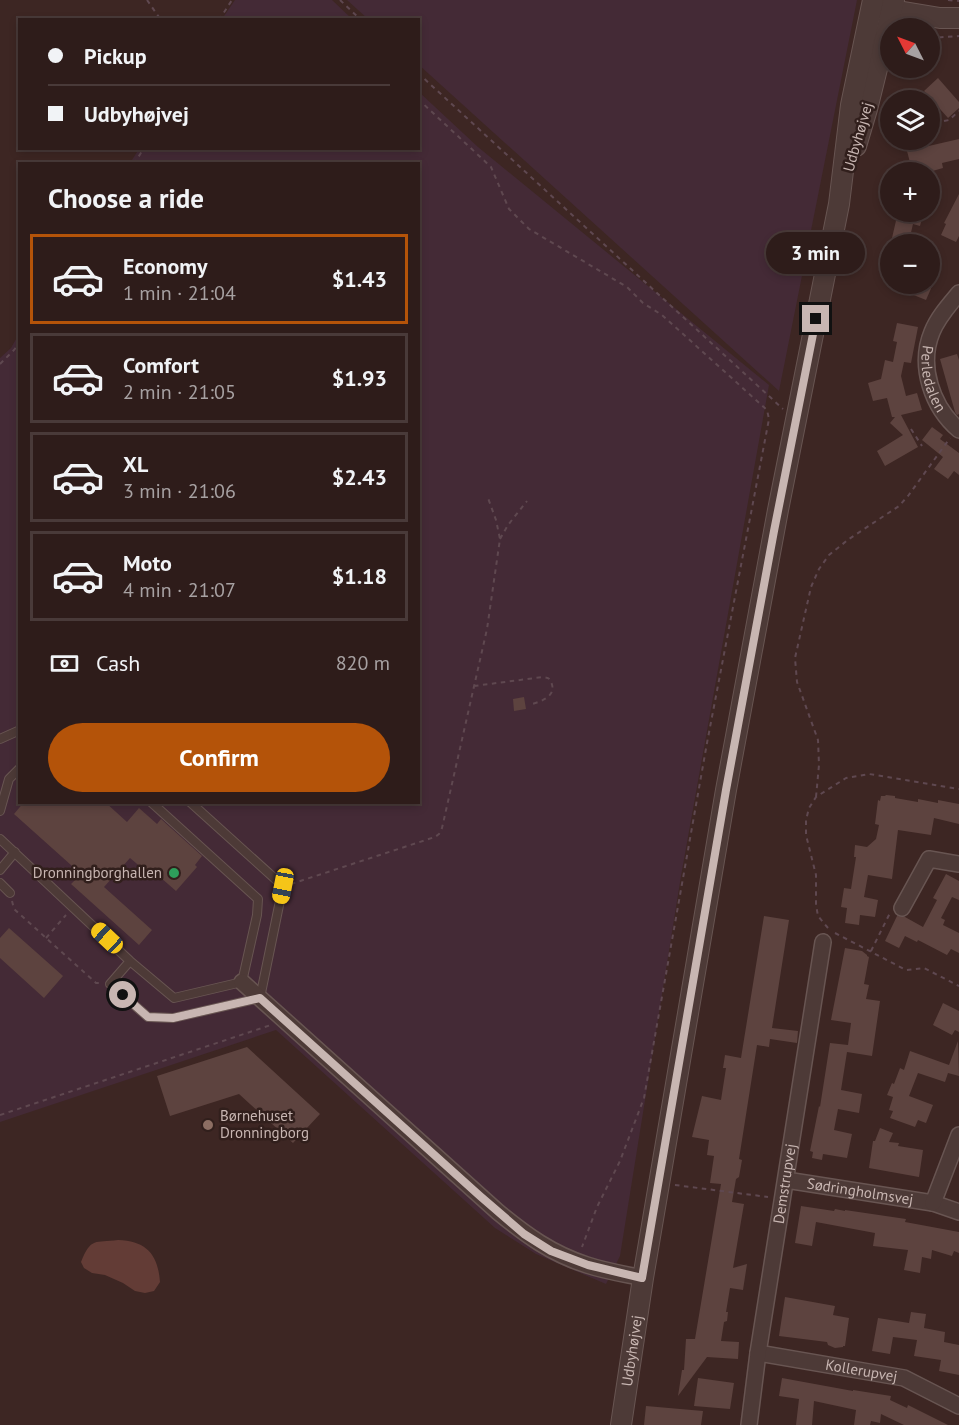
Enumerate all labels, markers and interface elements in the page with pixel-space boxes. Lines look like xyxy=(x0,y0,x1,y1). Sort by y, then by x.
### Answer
north arrow xyxy=(880,18,940,78)
map controls xyxy=(880,18,940,294)
text: Pickup xyxy=(84,42,147,70)
button: layers xyxy=(880,90,940,150)
text: Udbyhøjvej xyxy=(84,100,189,128)
street label: Udbyhøjvej xyxy=(839,100,877,174)
button: + xyxy=(880,162,940,222)
text: Choose a ride xyxy=(48,181,204,215)
callout: 3 min xyxy=(766,232,866,274)
button: − xyxy=(880,234,940,294)
text: 3 min xyxy=(791,240,840,266)
icon: car xyxy=(51,252,105,306)
text: Economy xyxy=(123,252,207,280)
text: $1.43 xyxy=(332,265,387,293)
text: 1 min · 21:04 xyxy=(123,280,236,306)
route end xyxy=(802,305,829,332)
street label: Perledalen xyxy=(917,344,951,416)
icon: car xyxy=(51,351,105,405)
text: Comfort xyxy=(123,351,199,379)
text: $1.93 xyxy=(332,364,387,392)
text: 2 min · 21:05 xyxy=(123,379,236,405)
icon: car xyxy=(51,450,105,504)
text: XL xyxy=(123,450,148,478)
text: $2.43 xyxy=(332,463,387,491)
text: 3 min · 21:06 xyxy=(123,478,236,504)
icon: car xyxy=(51,549,105,603)
text: Moto xyxy=(123,549,172,577)
text: $1.18 xyxy=(332,562,387,590)
text: 4 min · 21:07 xyxy=(123,577,236,603)
icon: cash xyxy=(48,647,81,680)
text: Cash xyxy=(96,649,140,677)
text: 820 m xyxy=(336,650,390,676)
button: Confirm xyxy=(48,723,390,792)
place label: Dronningborghallen xyxy=(33,863,162,882)
marker: Dronningborghallen xyxy=(167,866,181,880)
car xyxy=(271,867,295,905)
car xyxy=(88,919,126,957)
route start xyxy=(109,981,136,1008)
place label: Børnehuset Dronningborg xyxy=(220,1106,309,1142)
marker: Børnehuset Dronningborg xyxy=(201,1118,215,1132)
street label: Demstrupvej xyxy=(769,1142,800,1225)
street label: Sødringholmsvej xyxy=(806,1173,915,1209)
street label: Udbyhøjvej xyxy=(617,1314,646,1388)
street label: Kollerupvej xyxy=(824,1355,899,1386)

